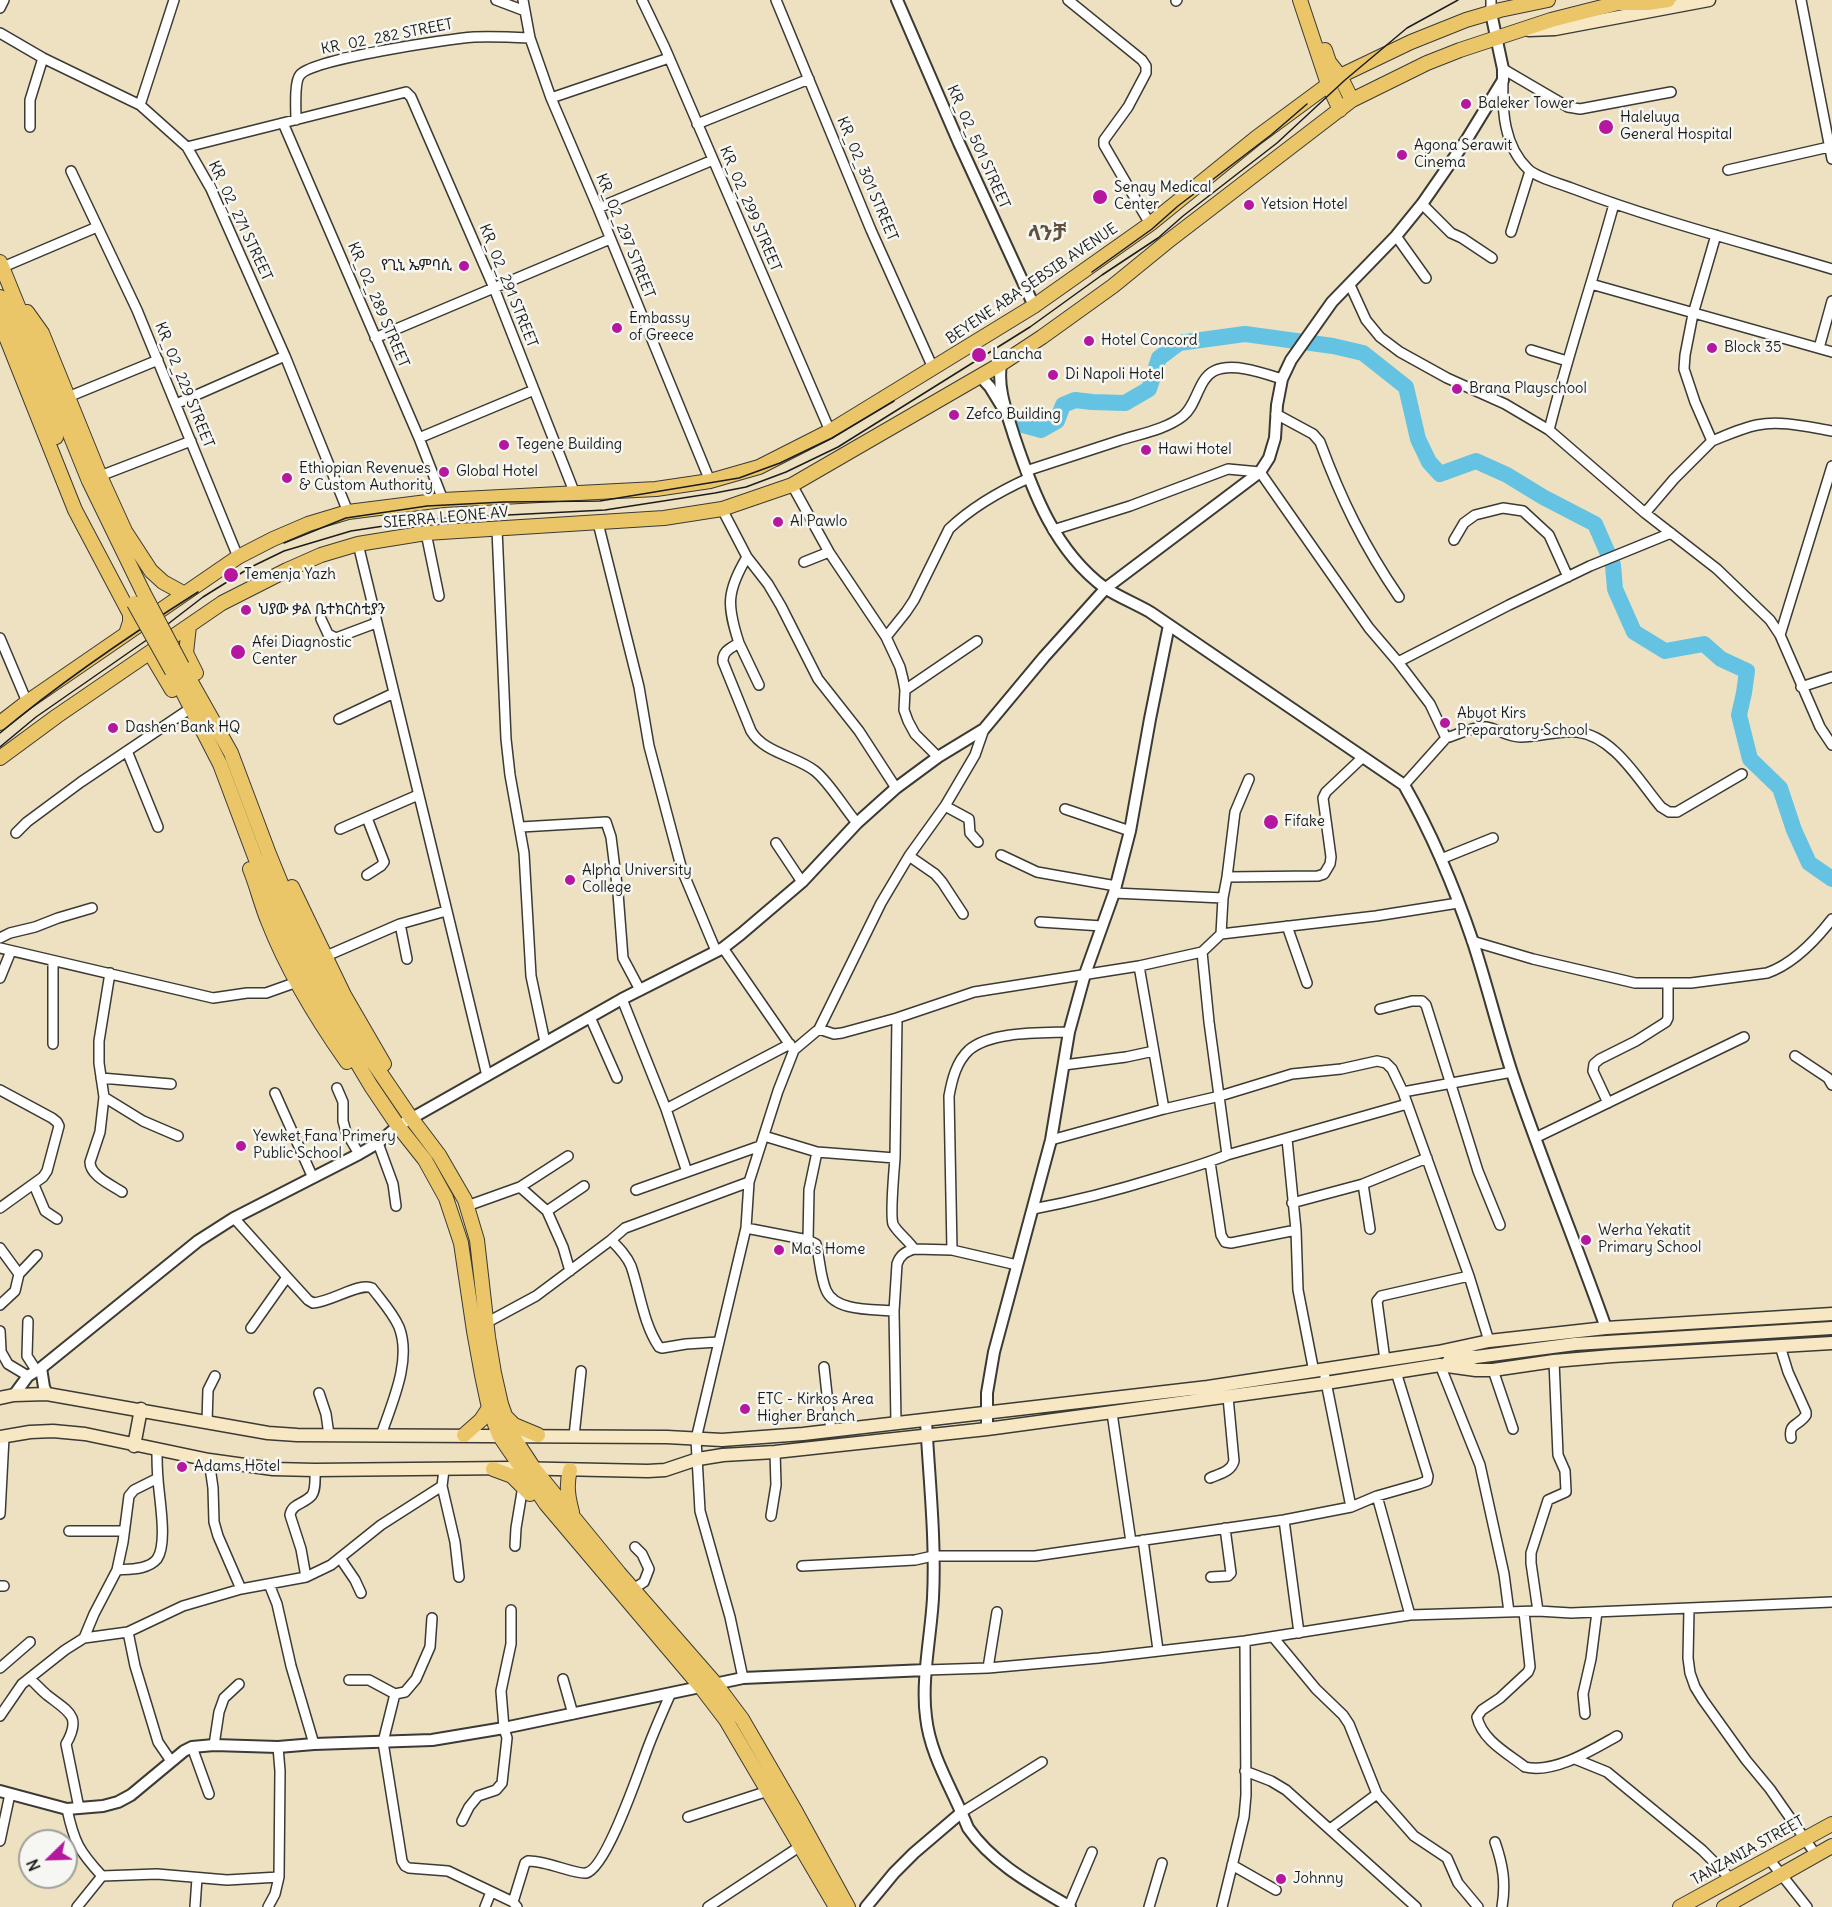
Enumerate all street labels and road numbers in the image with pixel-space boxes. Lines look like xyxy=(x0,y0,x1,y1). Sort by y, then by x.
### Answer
street label: KR_02_282 STREET xyxy=(320,15,454,59)
street label: KR_02_501 STREET xyxy=(943,82,1013,212)
street label: KR_02_301 STREET xyxy=(833,114,901,244)
street label: KR_02_299 STREET xyxy=(715,144,785,274)
street label: KR_02_271 STREET xyxy=(204,158,276,284)
street label: KR_02_297 STREET xyxy=(592,171,658,301)
street label: BEYENE ABA SEBSIB AVENUE xyxy=(943,220,1121,348)
street label: KR_02_291 STREET xyxy=(475,222,541,350)
street label: KR_02_289 STREET xyxy=(343,240,413,370)
street label: KR_02_229 STREET xyxy=(151,320,217,450)
street label: SIERRA LEONE AV xyxy=(383,504,509,532)
street label: TANZANIA STREET xyxy=(1688,1812,1808,1890)

